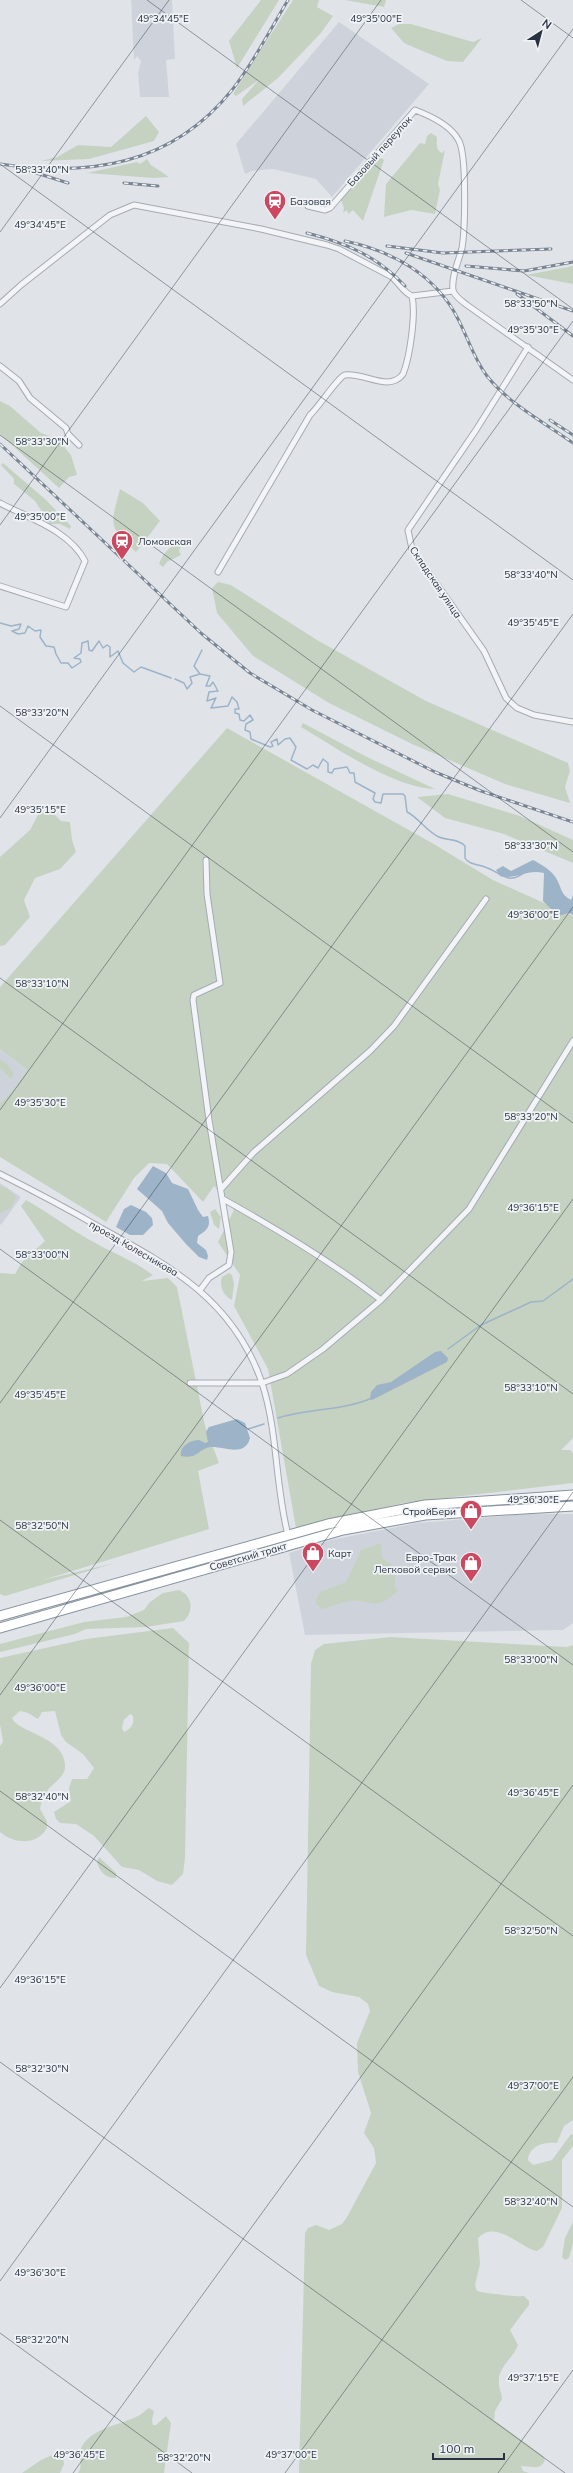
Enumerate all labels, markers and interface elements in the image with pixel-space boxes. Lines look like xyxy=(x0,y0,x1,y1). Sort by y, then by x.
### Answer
text: 49°34'45"E xyxy=(137,12,189,25)
text: 49°35'00"E xyxy=(350,12,402,25)
north arrow xyxy=(521,12,561,52)
text: N xyxy=(539,16,554,32)
street label: Базовый переулок xyxy=(344,113,415,189)
text: 58°33'40"N xyxy=(15,163,69,176)
station icon: Базовая xyxy=(262,188,288,221)
place label: Базовая xyxy=(290,195,331,208)
text: 49°34'45"E xyxy=(14,218,66,231)
text: 58°33'50"N xyxy=(504,297,558,310)
text: 49°35'30"E xyxy=(507,323,559,336)
text: 58°33'30"N xyxy=(15,435,69,448)
text: 49°35'00"E xyxy=(14,510,66,523)
station icon: Ломовская xyxy=(109,528,135,561)
place label: Ломовская xyxy=(138,535,192,548)
street label: Складская улица xyxy=(407,544,464,621)
text: 58°33'40"N xyxy=(504,568,558,581)
text: 49°35'45"E xyxy=(507,616,559,629)
text: 58°33'20"N xyxy=(15,706,69,719)
text: 49°35'15"E xyxy=(14,803,66,816)
text: 58°33'30"N xyxy=(504,839,558,852)
text: 49°36'00"E xyxy=(507,908,559,921)
text: 58°33'10"N xyxy=(15,977,69,990)
text: 49°35'30"E xyxy=(14,1096,66,1109)
text: 58°33'20"N xyxy=(504,1110,558,1123)
text: 49°36'15"E xyxy=(507,1201,559,1214)
street label: проезд Колесникова xyxy=(87,1218,181,1279)
text: 58°33'00"N xyxy=(15,1248,69,1261)
text: 58°33'10"N xyxy=(504,1381,558,1394)
text: 49°35'45"E xyxy=(14,1388,66,1401)
text: 49°36'30"E xyxy=(507,1493,559,1506)
shop icon: СтройБери xyxy=(458,1498,484,1531)
place label: СтройБери xyxy=(402,1505,456,1518)
text: 58°32'50"N xyxy=(15,1519,69,1532)
street label: Советский тракт xyxy=(208,1539,289,1574)
shop icon: Карт xyxy=(300,1540,326,1573)
place label: Карт xyxy=(328,1547,352,1560)
shop icon: Евро-Трак Легковой сервис xyxy=(458,1550,484,1583)
place label: Евро-Трак Легковой сервис xyxy=(374,1551,457,1576)
text: 58°33'00"N xyxy=(504,1653,558,1666)
text: 49°36'00"E xyxy=(14,1681,66,1694)
text: 49°36'45"E xyxy=(507,1786,559,1799)
text: 58°32'40"N xyxy=(15,1790,69,1803)
text: 58°32'50"N xyxy=(504,1924,558,1937)
text: 49°36'15"E xyxy=(14,1973,66,1986)
text: 58°32'30"N xyxy=(15,2062,69,2075)
text: 49°37'00"E xyxy=(507,2079,559,2092)
text: 58°32'40"N xyxy=(504,2195,558,2208)
text: 49°36'30"E xyxy=(14,2266,66,2279)
text: 58°32'20"N xyxy=(15,2333,69,2346)
text: 49°37'15"E xyxy=(507,2371,559,2384)
scale bar xyxy=(433,2435,504,2461)
text: 100 m xyxy=(439,2441,474,2456)
text: 49°36'45"E xyxy=(53,2448,105,2461)
text: 49°37'00"E xyxy=(265,2448,317,2461)
text: 58°32'20"N xyxy=(157,2451,211,2464)

